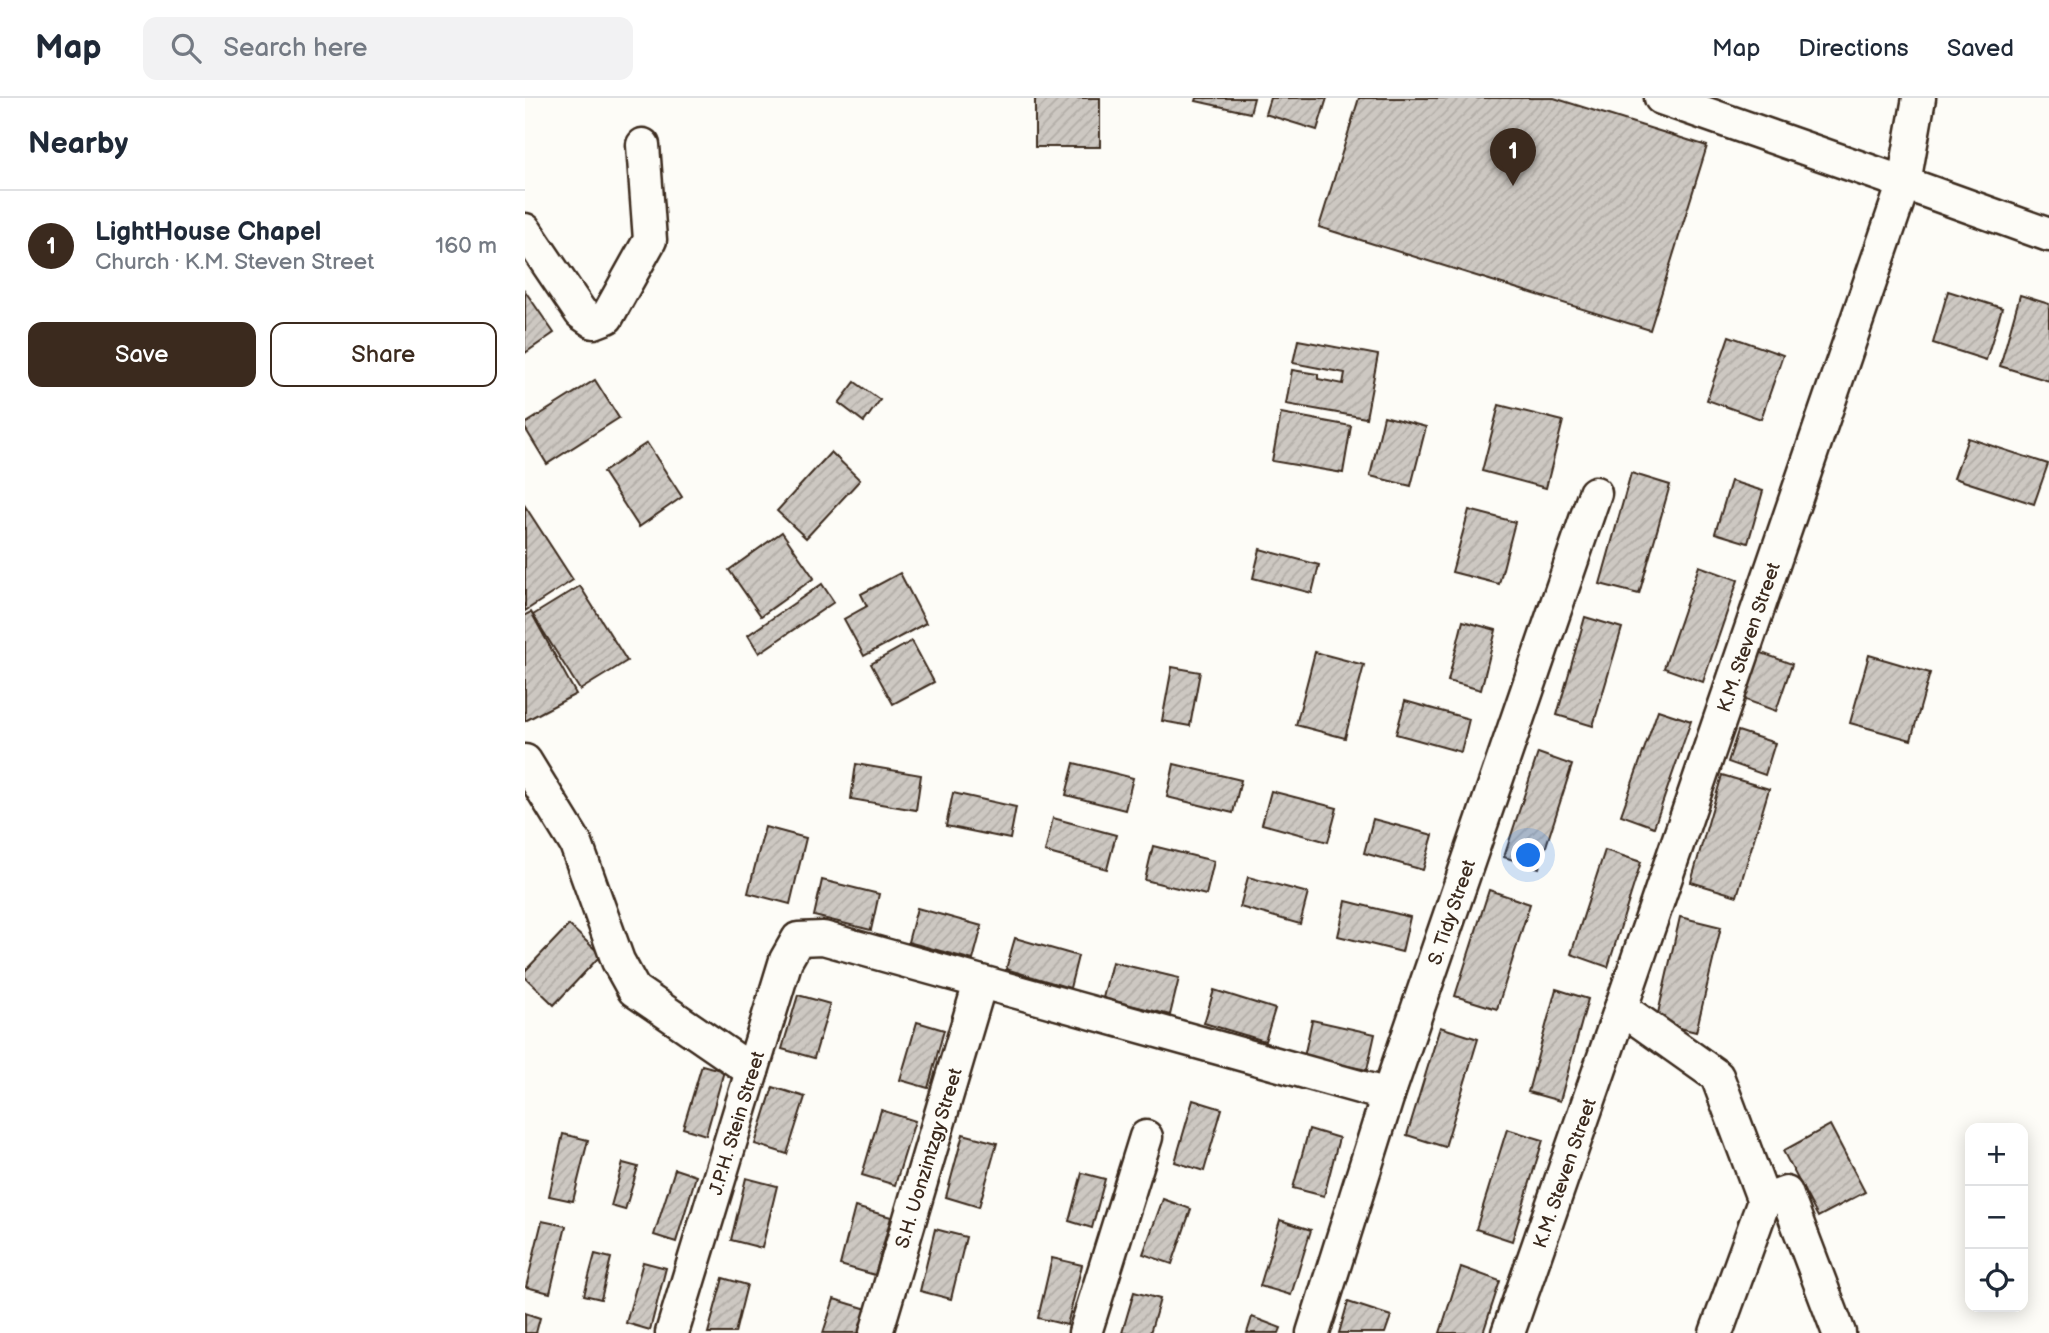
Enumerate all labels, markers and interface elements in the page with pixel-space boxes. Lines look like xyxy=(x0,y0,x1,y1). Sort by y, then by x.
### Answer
search box xyxy=(143,17,633,80)
text: Map xyxy=(35,28,101,68)
icon: search xyxy=(167,29,205,67)
text: Search here xyxy=(223,33,367,64)
text: Map xyxy=(1712,34,1760,63)
text: Directions xyxy=(1798,34,1909,63)
text: Saved xyxy=(1947,34,2014,63)
text: Nearby xyxy=(28,126,128,162)
pin: 1 xyxy=(1490,128,1536,186)
text: LightHouse Chapel xyxy=(95,217,321,248)
text: 1 xyxy=(46,232,56,260)
text: 160 m xyxy=(435,232,497,260)
text: Church · K.M. Steven Street xyxy=(95,248,374,276)
button: Save xyxy=(28,322,256,387)
button: Share xyxy=(270,322,497,387)
street label: K.M. Steven Street xyxy=(1713,559,1786,715)
your location xyxy=(1511,838,1545,872)
street label: S. Tidy Street xyxy=(1424,857,1481,968)
street label: J.P.H. Stein Street xyxy=(705,1049,770,1198)
street label: S.H. Uonzintzgy Street xyxy=(891,1065,968,1251)
street label: K.M. Steven Street xyxy=(1529,1095,1602,1251)
map controls xyxy=(1965,1123,2028,1312)
button: + xyxy=(1965,1123,2028,1186)
button: − xyxy=(1965,1186,2028,1249)
button: locate xyxy=(1965,1249,2028,1312)

